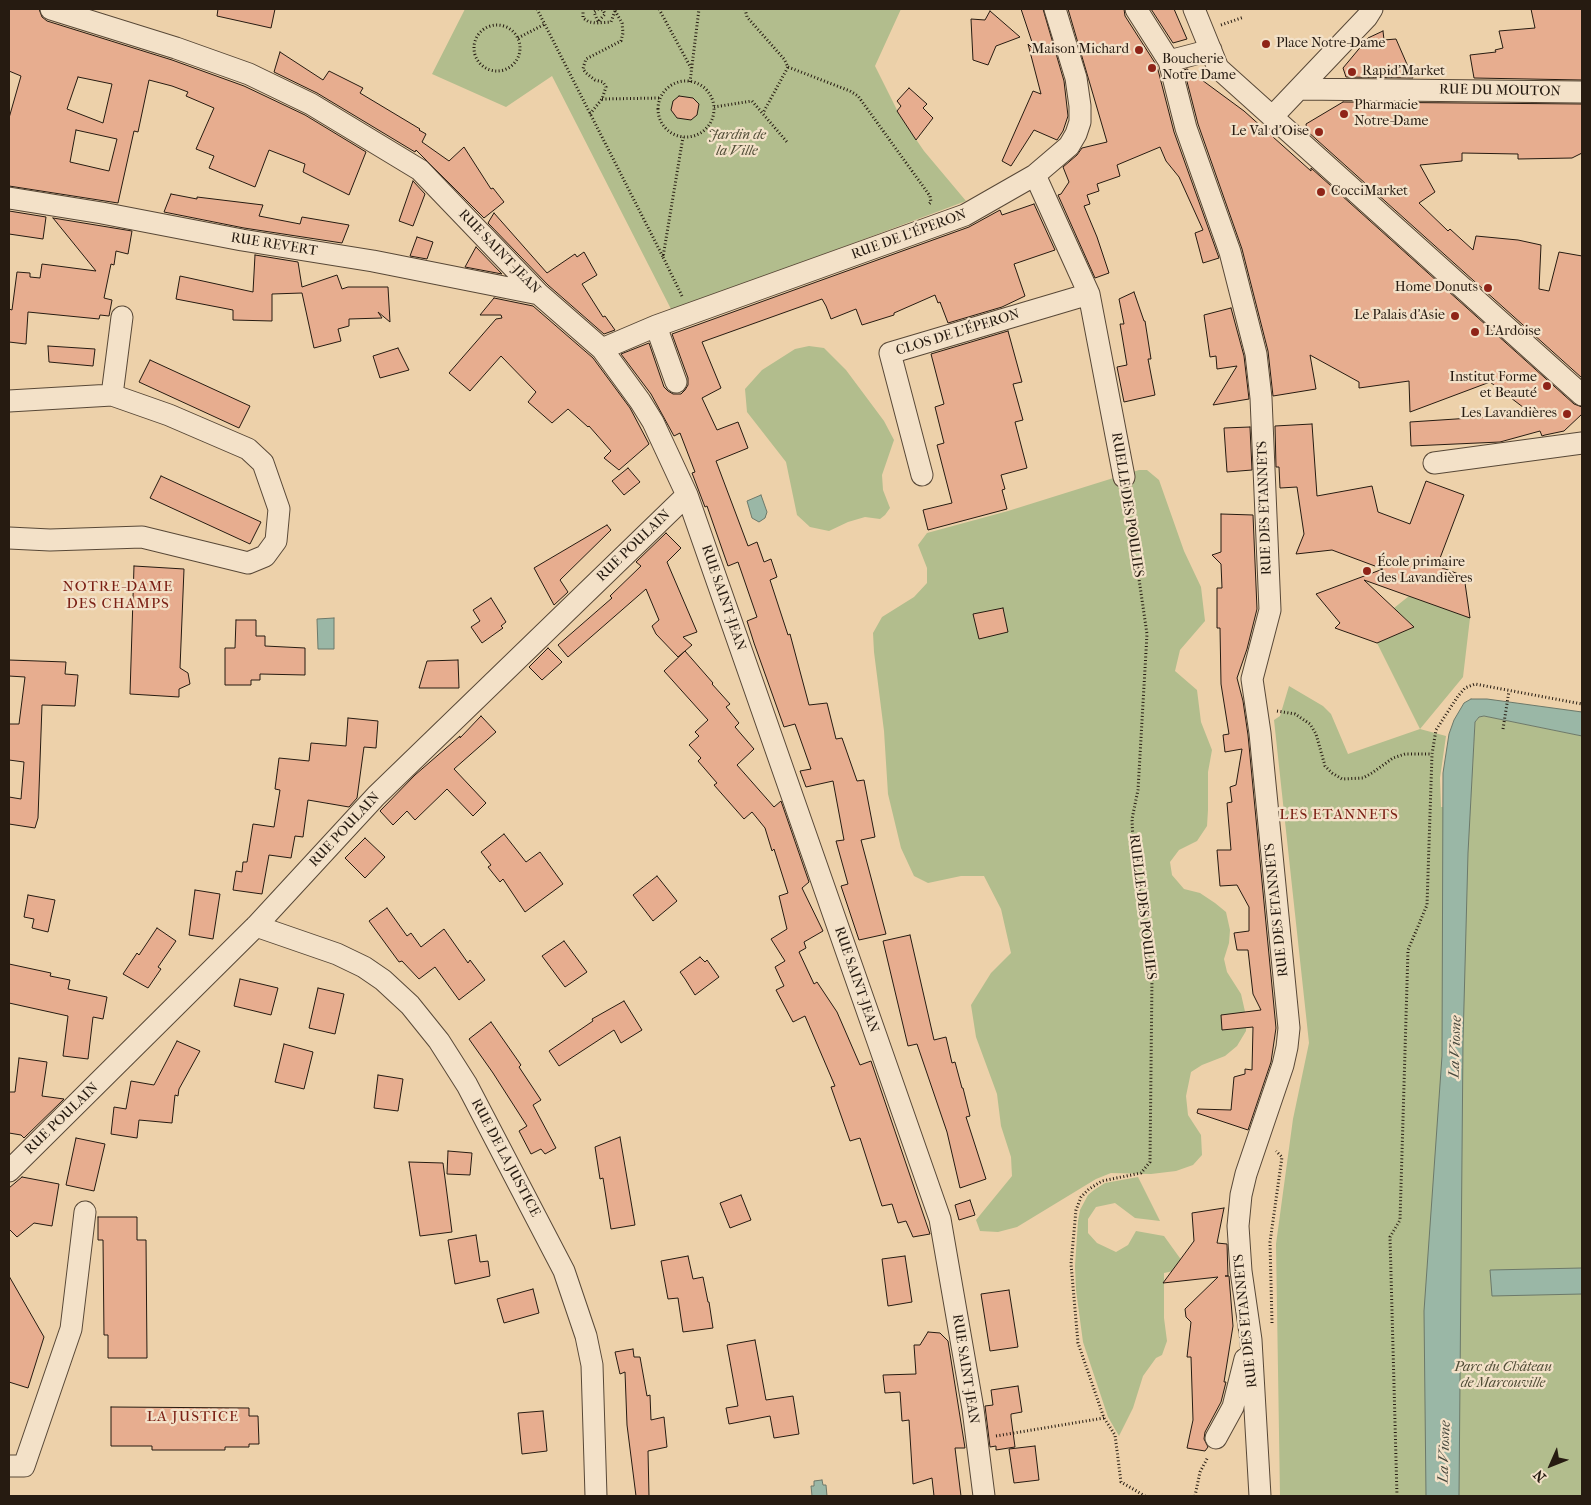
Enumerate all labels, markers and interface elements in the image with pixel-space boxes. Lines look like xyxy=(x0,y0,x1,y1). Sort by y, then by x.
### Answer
place label: Place Notre-Dame xyxy=(1276,36,1385,52)
marker: Place Notre-Dame xyxy=(1260,38,1272,50)
place label: Maison Michard xyxy=(1032,42,1129,58)
marker: Maison Michard xyxy=(1133,44,1145,56)
place label: Boucherie Notre Dame xyxy=(1162,52,1236,84)
marker: Boucherie Notre Dame xyxy=(1146,62,1158,74)
place label: Rapid'Market xyxy=(1362,64,1445,80)
marker: Rapid'Market xyxy=(1346,66,1358,78)
street label: RUE DU MOUTON xyxy=(1439,82,1561,100)
place label: Pharmacie Notre-Dame xyxy=(1354,98,1428,130)
marker: Pharmacie Notre-Dame xyxy=(1338,108,1350,120)
place label: Le Val d'Oise xyxy=(1231,124,1309,140)
marker: Le Val d'Oise xyxy=(1313,126,1325,138)
park label: Jardin de la Ville xyxy=(708,128,766,160)
place label: CocciMarket xyxy=(1331,184,1408,200)
marker: CocciMarket xyxy=(1315,186,1327,198)
street label: RUE SAINT-JEAN xyxy=(454,206,544,298)
street label: RUE DE L'ÉPERON xyxy=(849,206,969,264)
street label: RUE REVERT xyxy=(229,230,319,260)
place label: Home Donuts xyxy=(1395,280,1478,296)
marker: Home Donuts xyxy=(1482,282,1494,294)
street label: CLOS DE L'ÉPERON xyxy=(894,306,1022,360)
place label: Le Palais d'Asie xyxy=(1354,308,1445,324)
marker: Le Palais d'Asie xyxy=(1449,310,1461,322)
place label: L'Ardoise xyxy=(1485,324,1541,340)
marker: L'Ardoise xyxy=(1469,326,1481,338)
place label: Institut Forme et Beauté xyxy=(1449,370,1537,402)
marker: Institut Forme et Beauté xyxy=(1541,380,1553,392)
place label: Les Lavandières xyxy=(1461,406,1557,422)
marker: Les Lavandières xyxy=(1561,408,1573,420)
street label: RUELLE DES POULIES xyxy=(1107,431,1147,579)
street label: RUE DES ETANNETS xyxy=(1254,440,1276,576)
street label: RUE POULAIN xyxy=(594,507,674,585)
street label: RUE SAINT-JEAN xyxy=(697,543,749,653)
place label: École primaire des Lavandières xyxy=(1377,555,1472,588)
marker: École primaire des Lavandières xyxy=(1361,565,1373,577)
district label: NOTRE-DAME DES CHAMPS xyxy=(61,578,175,613)
street label: RUE POULAIN xyxy=(306,789,384,871)
district label: LES ETANNETS xyxy=(1278,806,1400,824)
street label: RUELLE DES POULIES xyxy=(1125,833,1159,981)
street label: RUE DES ETANNETS xyxy=(1262,842,1292,978)
street label: RUE SAINT-JEAN xyxy=(830,925,882,1035)
water label: La Viosne xyxy=(1446,1016,1466,1078)
street label: RUE POULAIN xyxy=(22,1080,102,1158)
street label: RUE DE LA JUSTICE xyxy=(467,1096,543,1220)
street label: RUE DES ETANNETS xyxy=(1231,1253,1261,1389)
street label: RUE SAINT-JEAN xyxy=(948,1313,982,1425)
park label: Parc du Château de Marcouville xyxy=(1454,1360,1552,1392)
district label: LA JUSTICE xyxy=(146,1408,240,1426)
water label: La Viosne xyxy=(1435,1421,1455,1483)
north arrow xyxy=(1526,1440,1576,1490)
text: N xyxy=(1530,1466,1550,1485)

